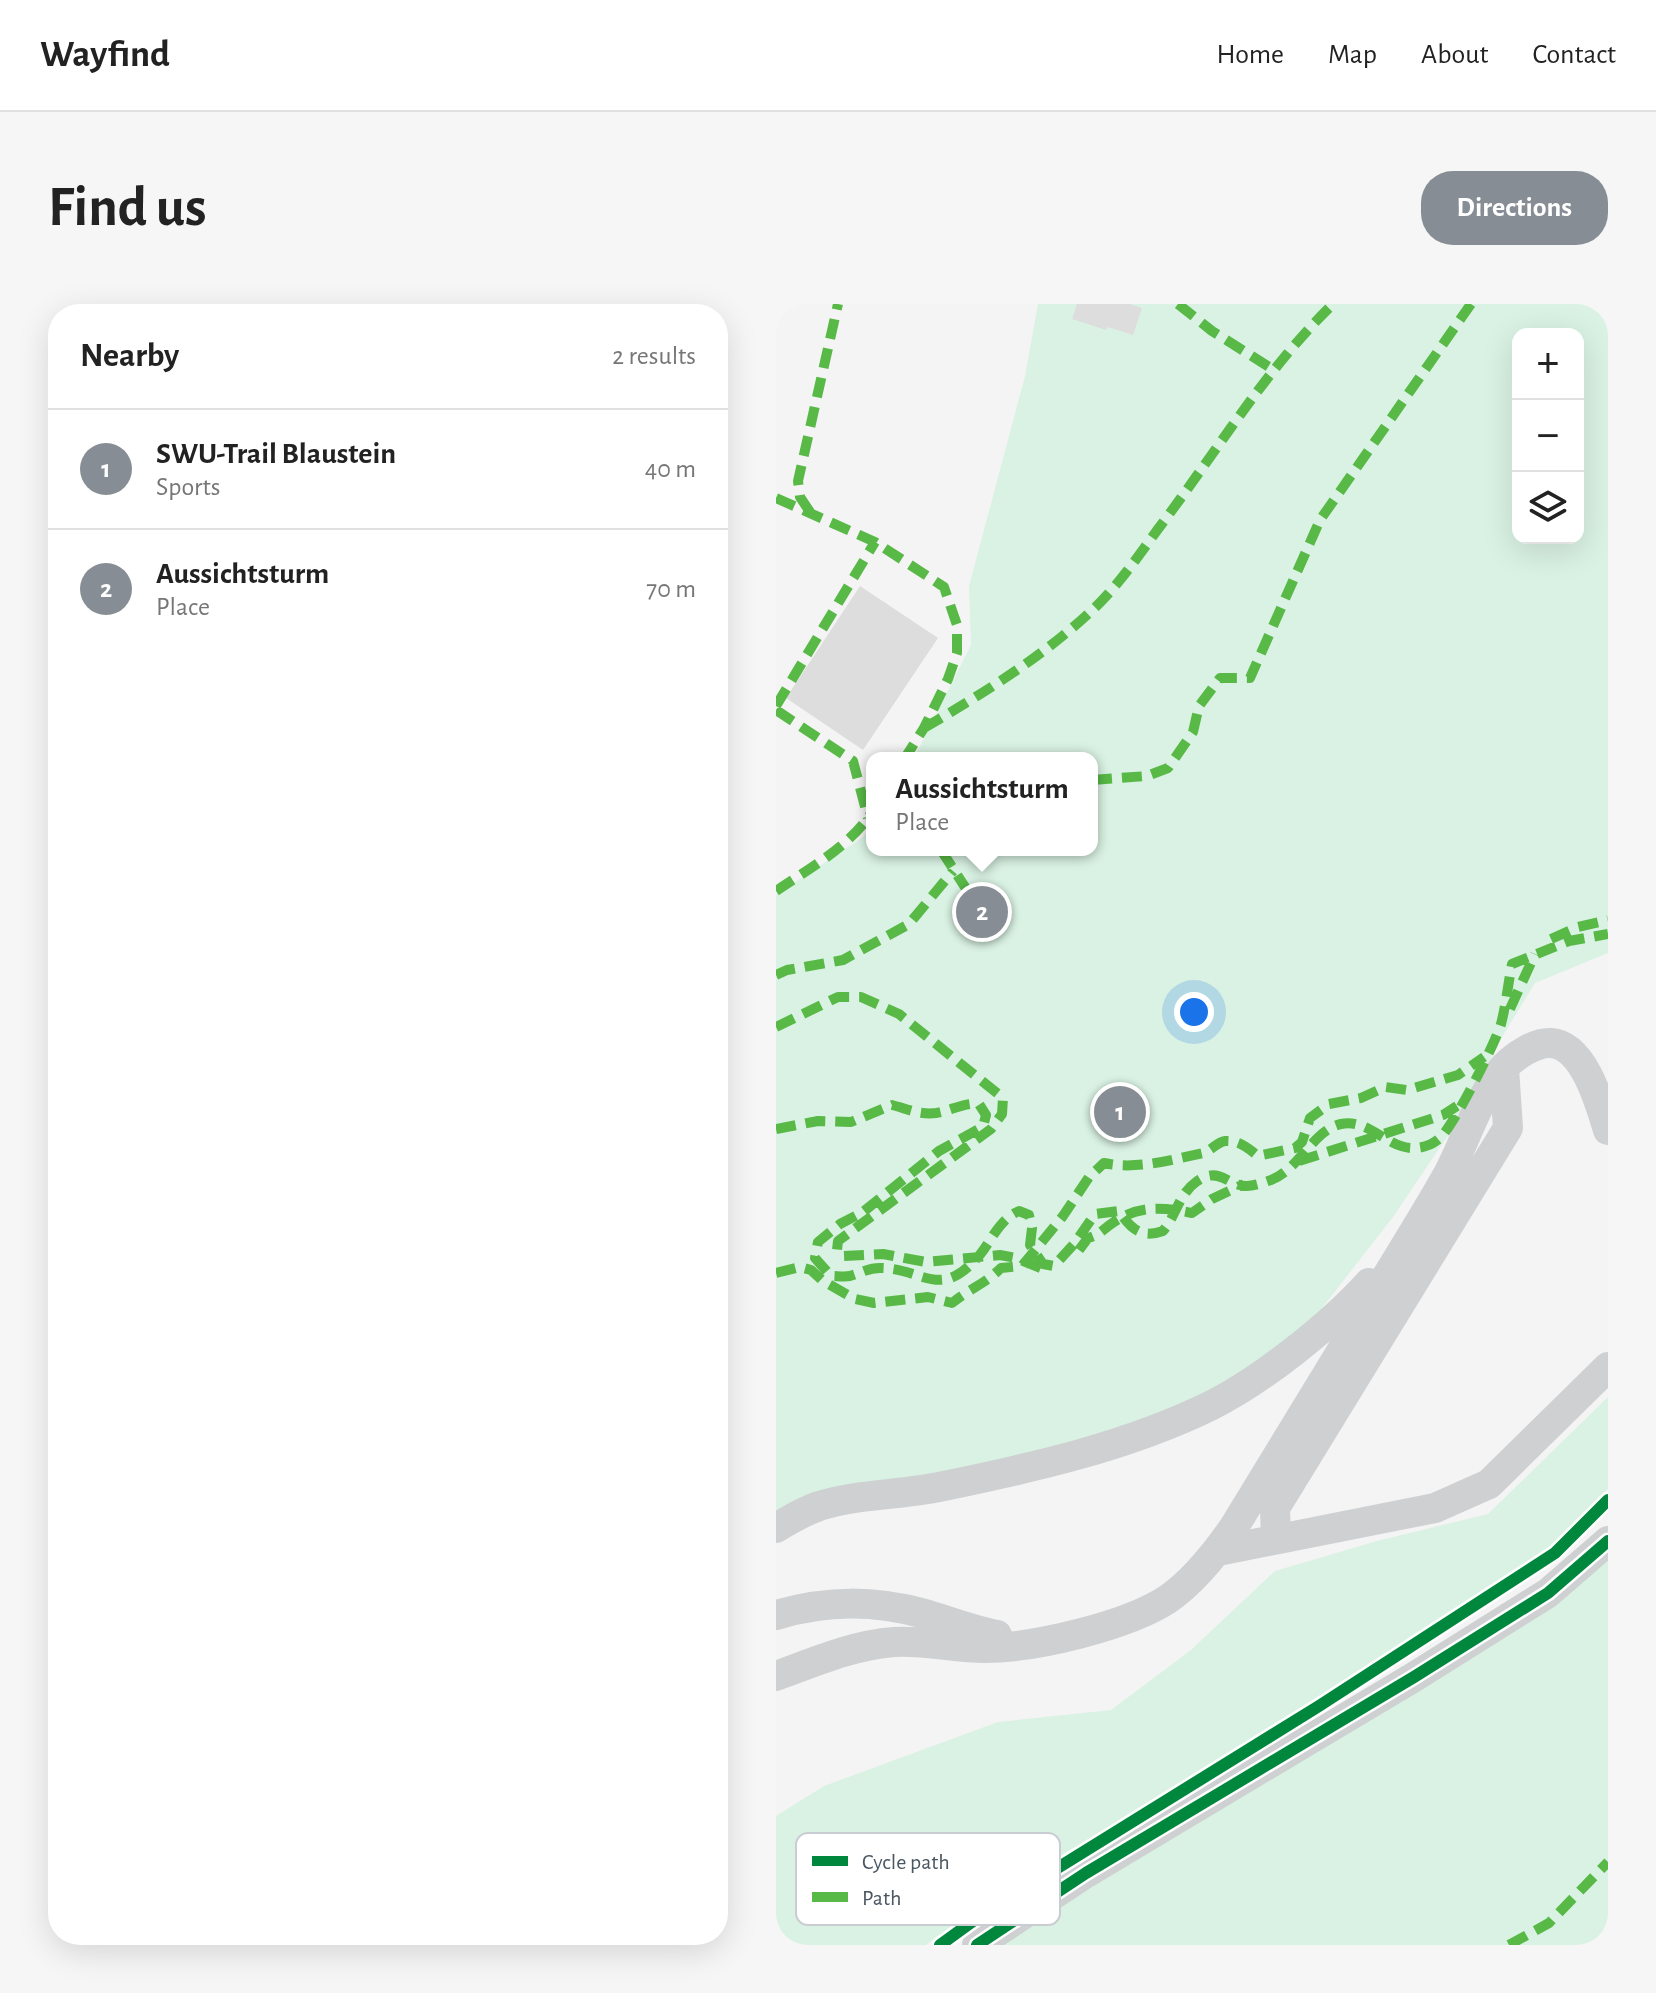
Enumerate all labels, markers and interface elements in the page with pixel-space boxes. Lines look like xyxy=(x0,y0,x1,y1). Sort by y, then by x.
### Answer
text: Wayfind xyxy=(40,36,170,74)
text: Home xyxy=(1217,41,1284,69)
text: Map xyxy=(1328,41,1377,69)
text: About xyxy=(1421,41,1489,69)
text: Contact xyxy=(1533,41,1616,69)
button: Directions xyxy=(1421,171,1608,245)
text: Find us xyxy=(48,180,206,236)
map controls xyxy=(1512,328,1584,544)
button: + xyxy=(1512,328,1584,400)
text: Nearby xyxy=(80,339,179,373)
text: 2 results xyxy=(612,343,696,369)
button: − xyxy=(1512,400,1584,472)
text: SWU-Trail Blaustein xyxy=(156,439,396,469)
text: 1 xyxy=(101,456,111,482)
text: 40 m xyxy=(645,456,696,482)
button: layers xyxy=(1512,472,1584,544)
text: Sports xyxy=(156,474,220,500)
text: Aussichtsturm xyxy=(156,559,329,589)
text: 2 xyxy=(100,576,112,602)
text: 70 m xyxy=(646,576,696,602)
text: Place xyxy=(156,594,210,620)
popup xyxy=(866,752,1098,856)
text: Aussichtsturm xyxy=(895,774,1069,804)
text: Place xyxy=(895,809,949,835)
pin: 2 xyxy=(956,882,1008,942)
your location xyxy=(1174,992,1214,1032)
pin: 1 xyxy=(1094,1082,1146,1142)
legend xyxy=(796,1833,1060,1925)
text: Cycle path xyxy=(862,1851,950,1873)
text: Path xyxy=(862,1887,902,1909)

